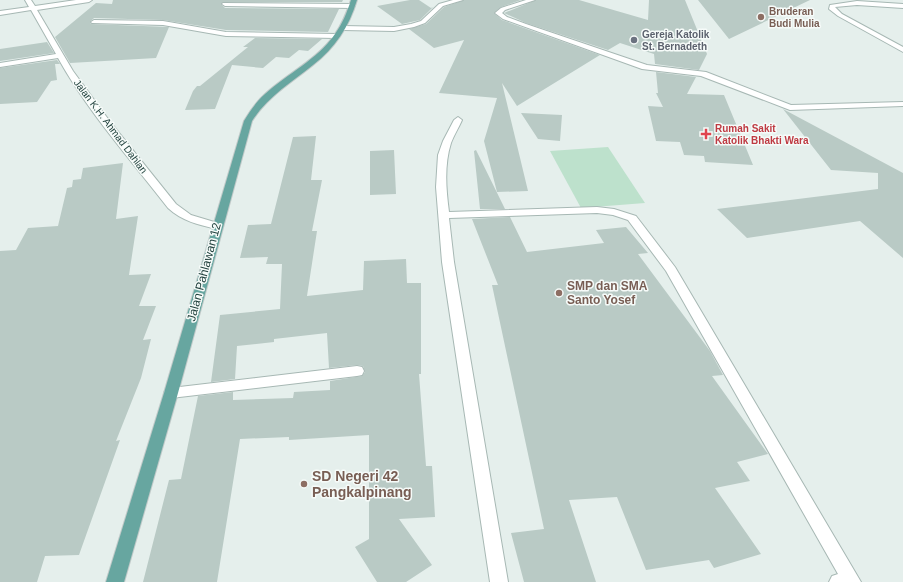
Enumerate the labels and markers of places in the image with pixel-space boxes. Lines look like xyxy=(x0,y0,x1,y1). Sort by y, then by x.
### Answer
place label: Bruderan Budi Mulia xyxy=(769,6,820,29)
marker: Bruderan Budi Mulia xyxy=(756,12,766,22)
place label: Gereja Katolik St. Bernadeth xyxy=(642,29,710,52)
marker: Gereja Katolik St. Bernadeth xyxy=(629,35,639,45)
place label: Rumah Sakit Katolik Bhakti Wara xyxy=(715,123,809,146)
marker: Rumah Sakit Katolik Bhakti Wara xyxy=(700,128,712,140)
place label: SMP dan SMA Santo Yosef xyxy=(567,279,648,307)
marker: SMP dan SMA Santo Yosef xyxy=(554,288,564,298)
place label: SD Negeri 42 Pangkalpinang xyxy=(312,468,412,500)
marker: SD Negeri 42 Pangkalpinang xyxy=(299,479,309,489)

